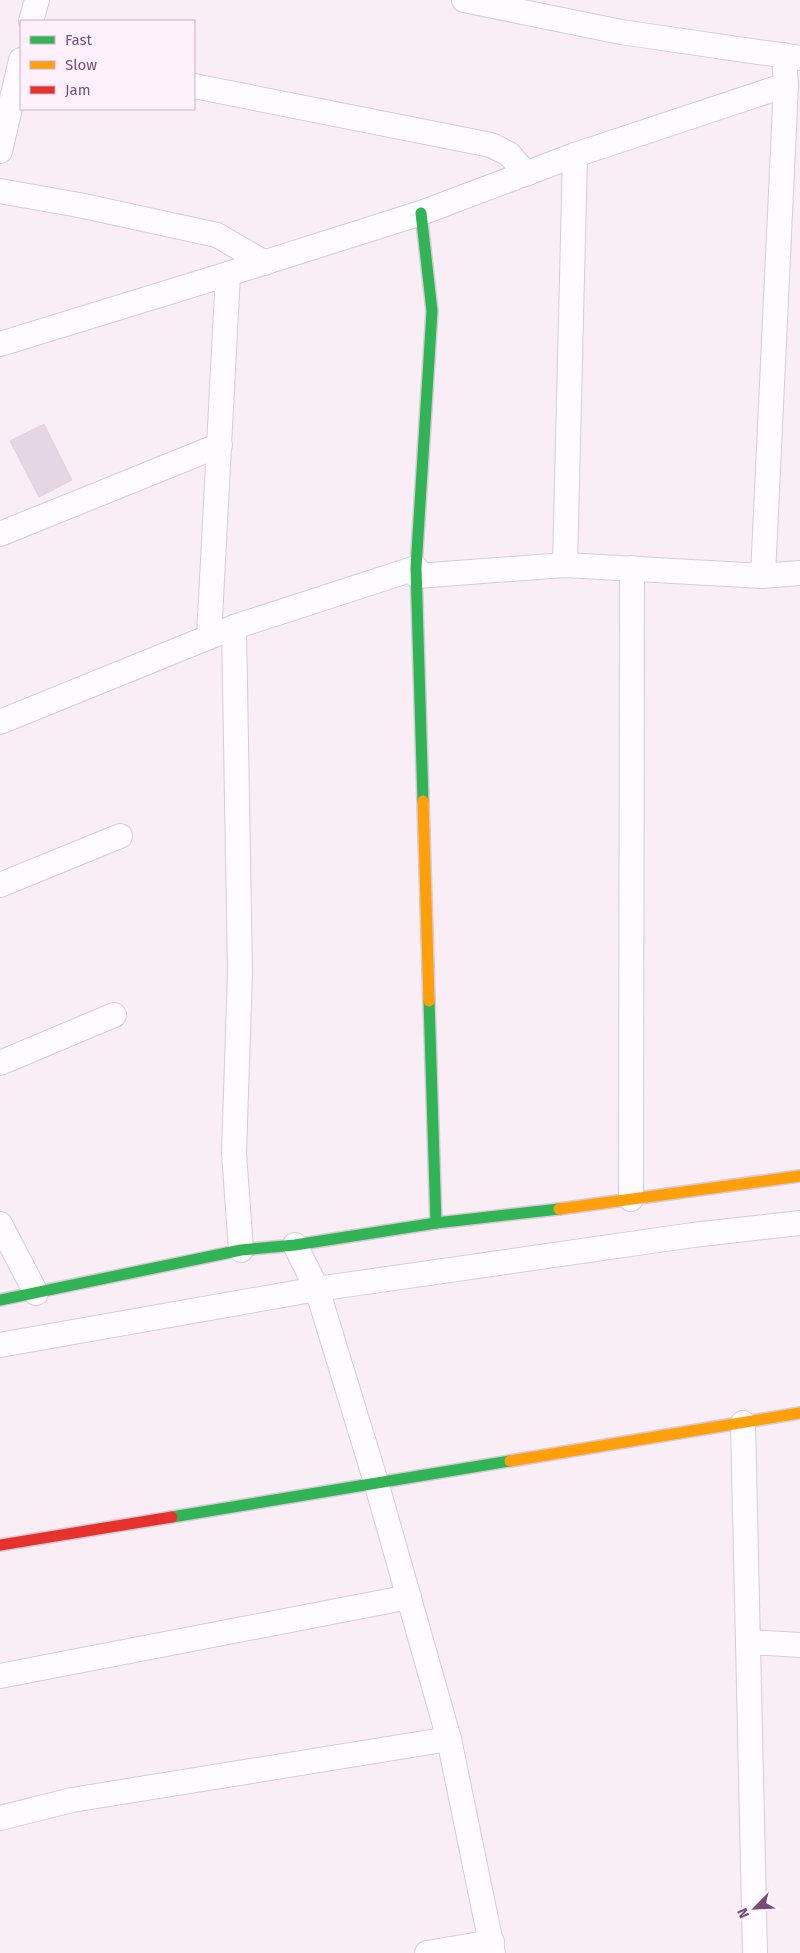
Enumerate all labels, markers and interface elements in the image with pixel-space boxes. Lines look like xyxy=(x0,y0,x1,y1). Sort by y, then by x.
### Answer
legend xyxy=(20,20,195,110)
text: Fast xyxy=(65,31,92,49)
text: Slow xyxy=(65,56,97,74)
text: Jam xyxy=(65,81,91,99)
north arrow xyxy=(730,1883,780,1933)
text: N xyxy=(734,1905,753,1921)

